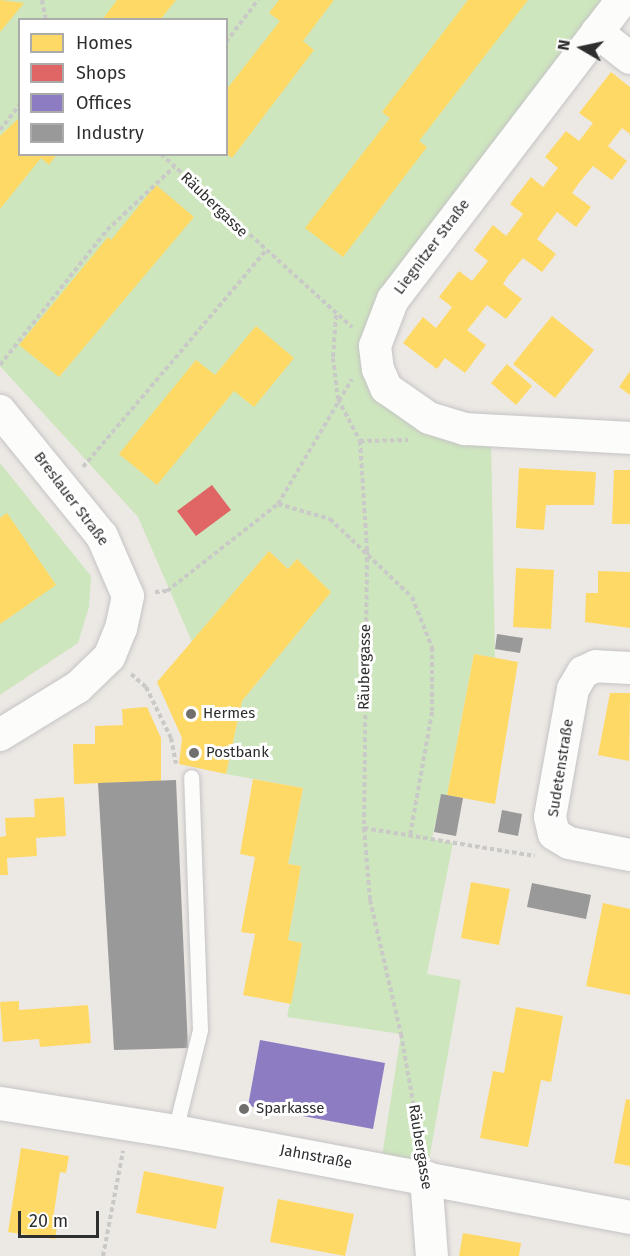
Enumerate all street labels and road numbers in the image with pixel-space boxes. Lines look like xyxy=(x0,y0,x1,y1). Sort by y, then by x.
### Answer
street label: Räubergasse xyxy=(177,169,251,241)
street label: Liegnitzer Straße xyxy=(390,196,474,298)
street label: Breslauer Straße xyxy=(30,449,112,549)
street label: Räubergasse xyxy=(355,624,375,710)
street label: Sudetenstraße xyxy=(544,718,578,818)
street label: Räubergasse xyxy=(404,1103,436,1191)
street label: Jahnstraße xyxy=(278,1141,354,1173)

